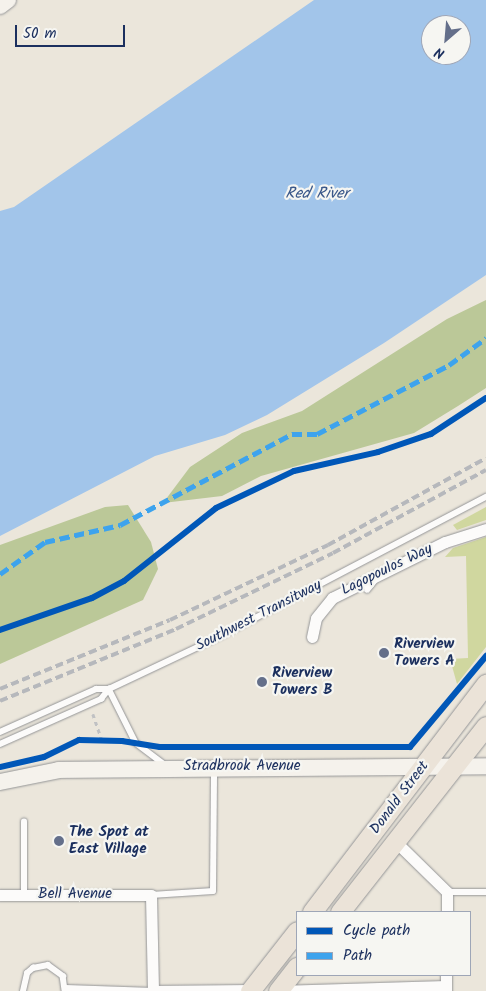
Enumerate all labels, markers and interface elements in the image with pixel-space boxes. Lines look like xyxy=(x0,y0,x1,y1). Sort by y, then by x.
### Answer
scale bar xyxy=(18,15,128,47)
north arrow xyxy=(421,15,471,65)
text: 50 m xyxy=(23,22,57,46)
text: N xyxy=(431,41,449,64)
water label: Red River xyxy=(285,184,349,204)
street label: Lagopoulos Way xyxy=(339,540,435,600)
street label: Southwest Transitway xyxy=(193,576,325,656)
place label: Riverview Towers A xyxy=(394,635,455,670)
marker: Riverview Towers A xyxy=(378,647,390,659)
place label: Riverview Towers B xyxy=(272,664,333,699)
marker: Riverview Towers B xyxy=(256,676,268,688)
street label: Stradbrook Avenue xyxy=(184,758,300,776)
street label: Donald Street xyxy=(367,758,433,838)
place label: The Spot at East Village xyxy=(69,823,149,858)
marker: The Spot at East Village xyxy=(53,835,65,847)
street label: Bell Avenue xyxy=(38,886,112,904)
legend xyxy=(296,911,471,976)
text: Cycle path xyxy=(343,919,410,943)
text: Path xyxy=(343,944,372,968)

